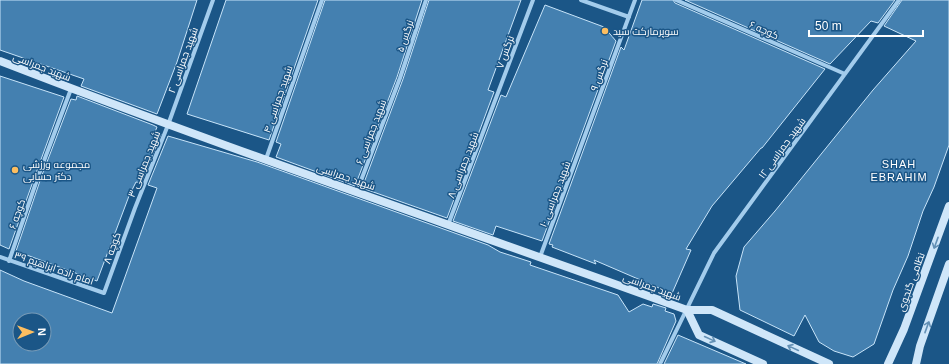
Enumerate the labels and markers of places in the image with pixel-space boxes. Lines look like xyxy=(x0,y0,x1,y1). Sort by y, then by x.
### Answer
marker: سوپرمارکت سید xyxy=(600,26,610,36)
place label: سوپرمارکت سید xyxy=(613,26,678,38)
place label: مجموعه ورزشی دکتر حسابی xyxy=(23,159,90,183)
marker: مجموعه ورزشی دکتر حسابی xyxy=(10,165,20,175)

